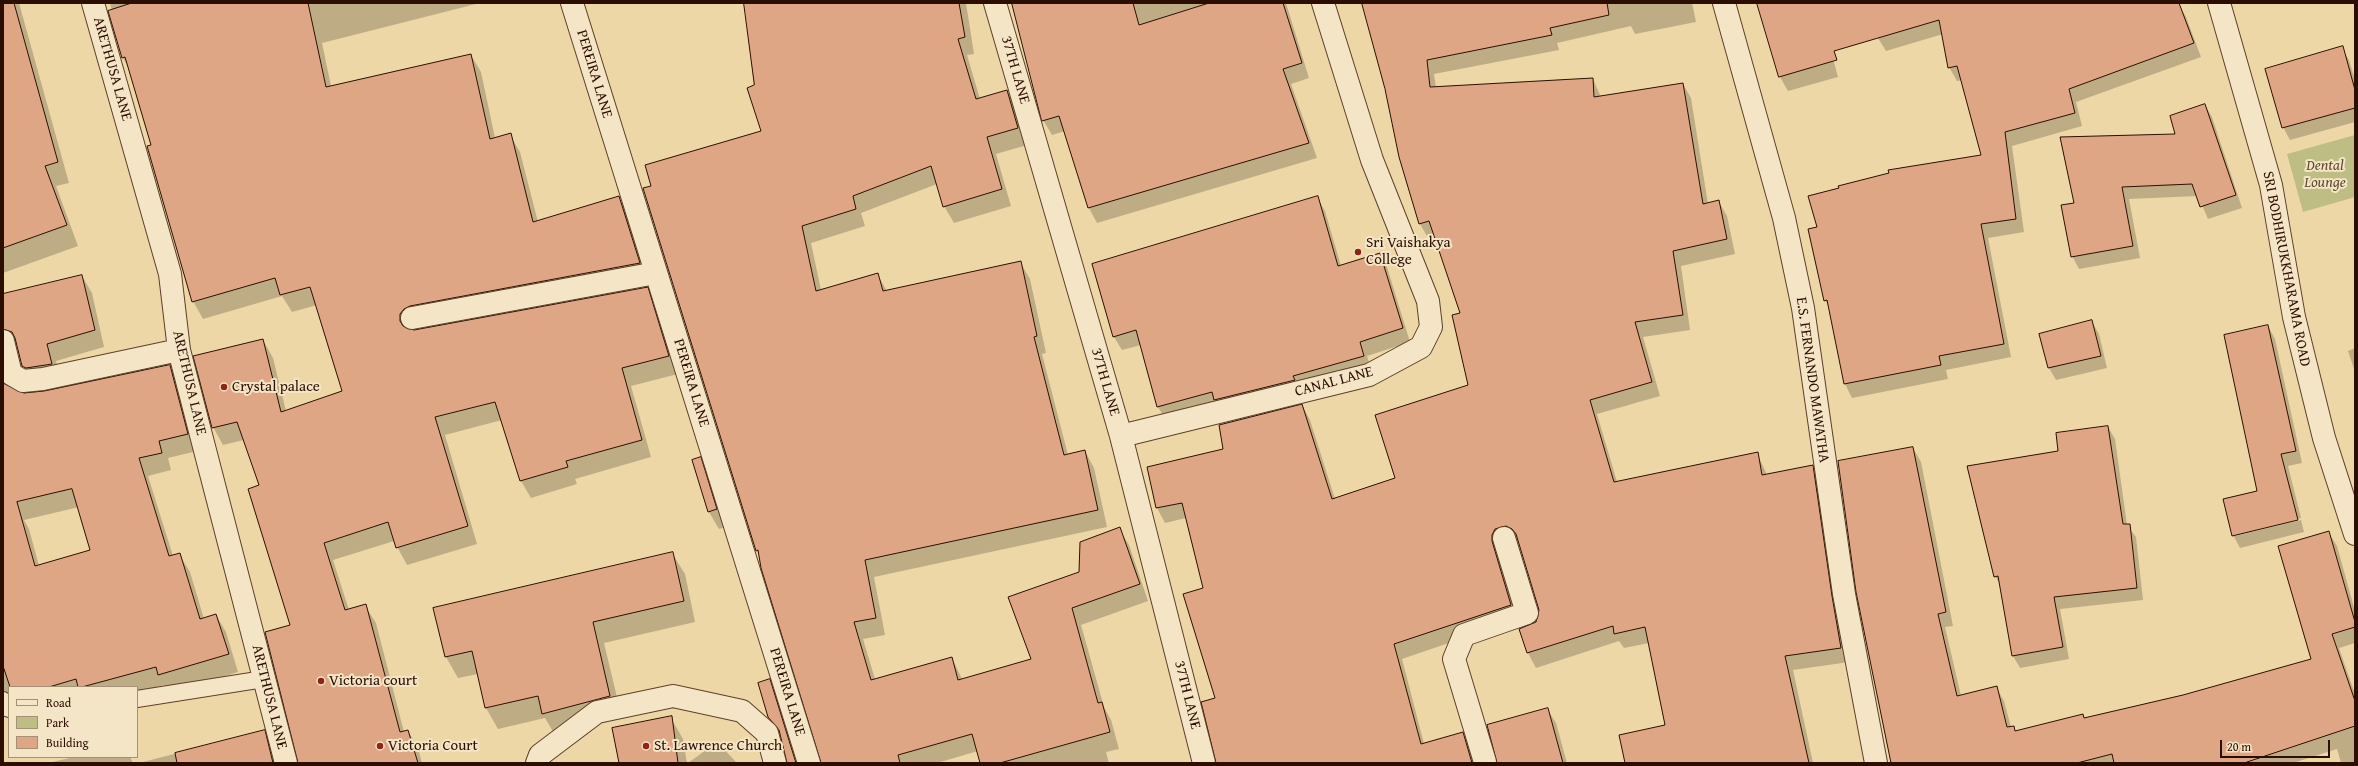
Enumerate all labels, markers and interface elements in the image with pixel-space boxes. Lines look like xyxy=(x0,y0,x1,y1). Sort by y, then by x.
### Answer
street label: ARETHUSA LANE xyxy=(89,15,135,123)
street label: PEREIRA LANE xyxy=(572,28,616,120)
street label: 37TH LANE xyxy=(997,34,1033,106)
park label: Dental Lounge xyxy=(2304,157,2346,192)
street label: SRI BODHIRUKKHARAMA ROAD xyxy=(2258,170,2314,368)
place label: Sri Vaishakya College xyxy=(1366,234,1451,269)
marker: Sri Vaishakya College xyxy=(1353,247,1363,257)
street label: E.S. FERNANDO MAWATHA xyxy=(1791,296,1833,464)
street label: ARETHUSA LANE xyxy=(168,329,210,437)
street label: PEREIRA LANE xyxy=(669,337,713,429)
street label: 37TH LANE xyxy=(1087,346,1123,418)
street label: CANAL LANE xyxy=(1293,363,1375,401)
place label: Crystal palace xyxy=(232,378,320,396)
marker: Crystal palace xyxy=(219,382,229,392)
street label: ARETHUSA LANE xyxy=(247,643,291,751)
street label: PEREIRA LANE xyxy=(765,646,809,738)
street label: 37TH LANE xyxy=(1170,659,1204,731)
place label: Victoria court xyxy=(329,672,417,690)
marker: Victoria court xyxy=(316,676,326,686)
legend xyxy=(8,686,138,758)
text: Road xyxy=(46,694,71,711)
text: Park xyxy=(46,714,69,731)
scale bar xyxy=(2222,732,2332,758)
text: Building xyxy=(46,734,89,751)
place label: Victoria Court xyxy=(388,737,478,755)
place label: St. Lawrence Church xyxy=(654,737,782,755)
text: 20 m xyxy=(2227,738,2251,755)
marker: Victoria Court xyxy=(375,741,385,751)
marker: St. Lawrence Church xyxy=(641,741,651,751)

